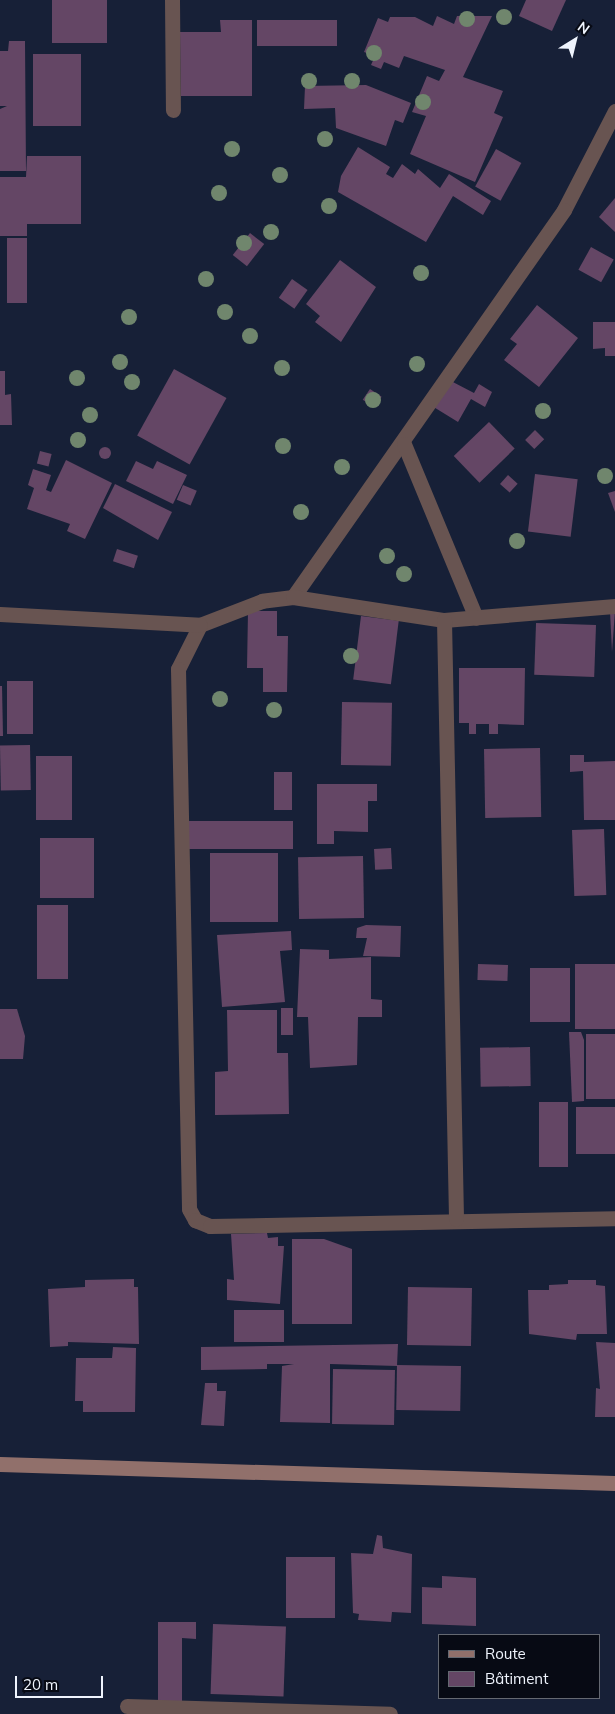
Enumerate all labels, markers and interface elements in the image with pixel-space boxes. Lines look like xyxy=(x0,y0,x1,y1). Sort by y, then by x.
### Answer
north arrow xyxy=(550,15,600,65)
text: N xyxy=(574,17,593,38)
legend xyxy=(438,1634,600,1699)
text: Route xyxy=(485,1644,526,1663)
scale bar xyxy=(18,1666,105,1698)
text: Bâtiment xyxy=(485,1669,548,1688)
text: 20 m xyxy=(23,1675,58,1694)

